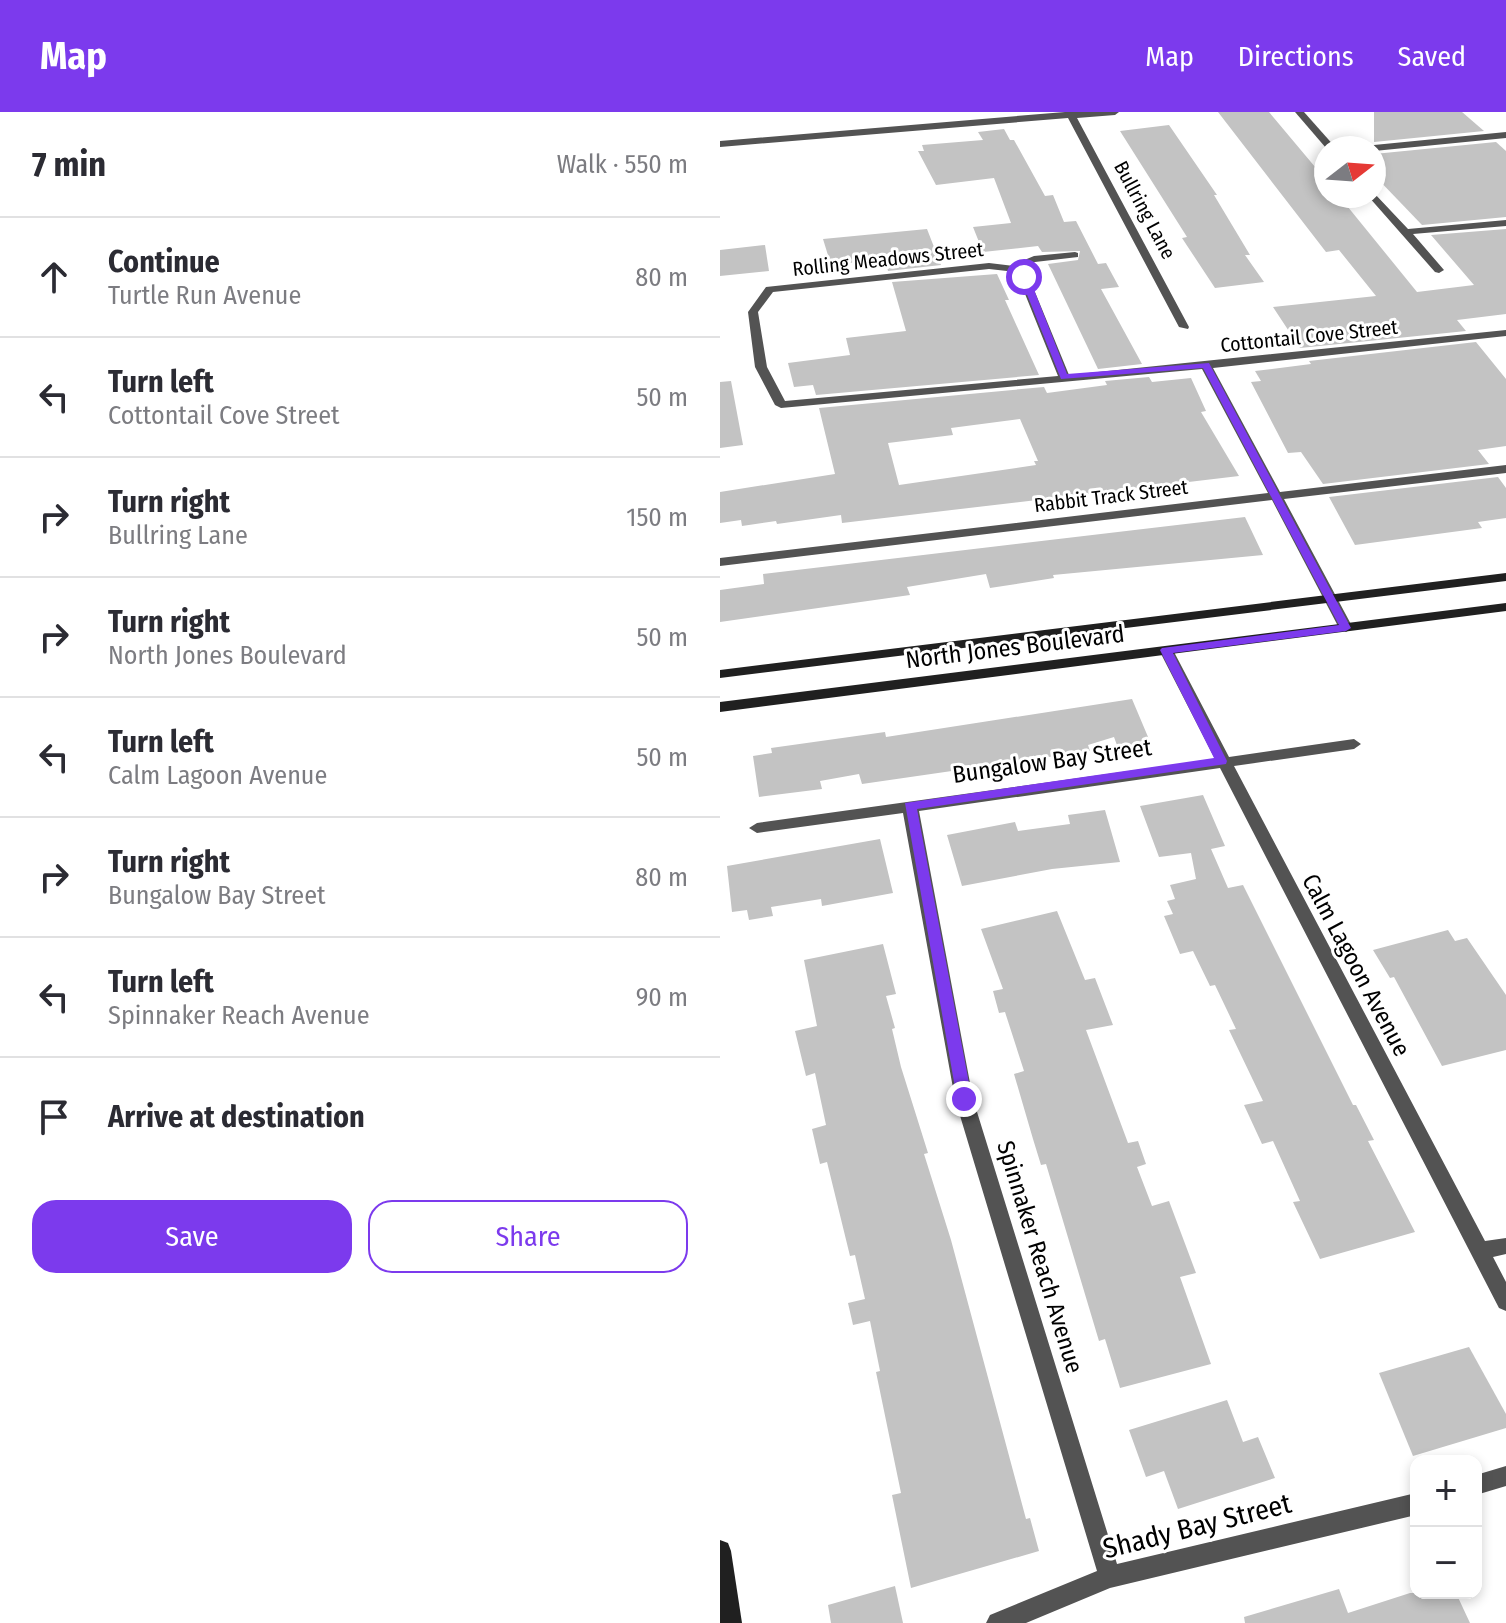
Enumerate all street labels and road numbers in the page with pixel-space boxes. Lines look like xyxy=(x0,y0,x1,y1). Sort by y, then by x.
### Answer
street label: Bullring Lane xyxy=(1109,157,1181,263)
street label: Rolling Meadows Street xyxy=(791,237,985,281)
street label: Cottontail Cove Street xyxy=(1219,315,1399,357)
street label: Rabbit Track Street xyxy=(1033,475,1190,517)
street label: North Jones Boulevard xyxy=(904,620,1126,674)
street label: Bungalow Bay Street xyxy=(951,733,1153,789)
street label: Calm Lagoon Avenue xyxy=(1296,869,1416,1061)
street label: Spinnaker Reach Avenue xyxy=(991,1137,1089,1377)
street label: Shady Bay Street xyxy=(1099,1486,1295,1565)

